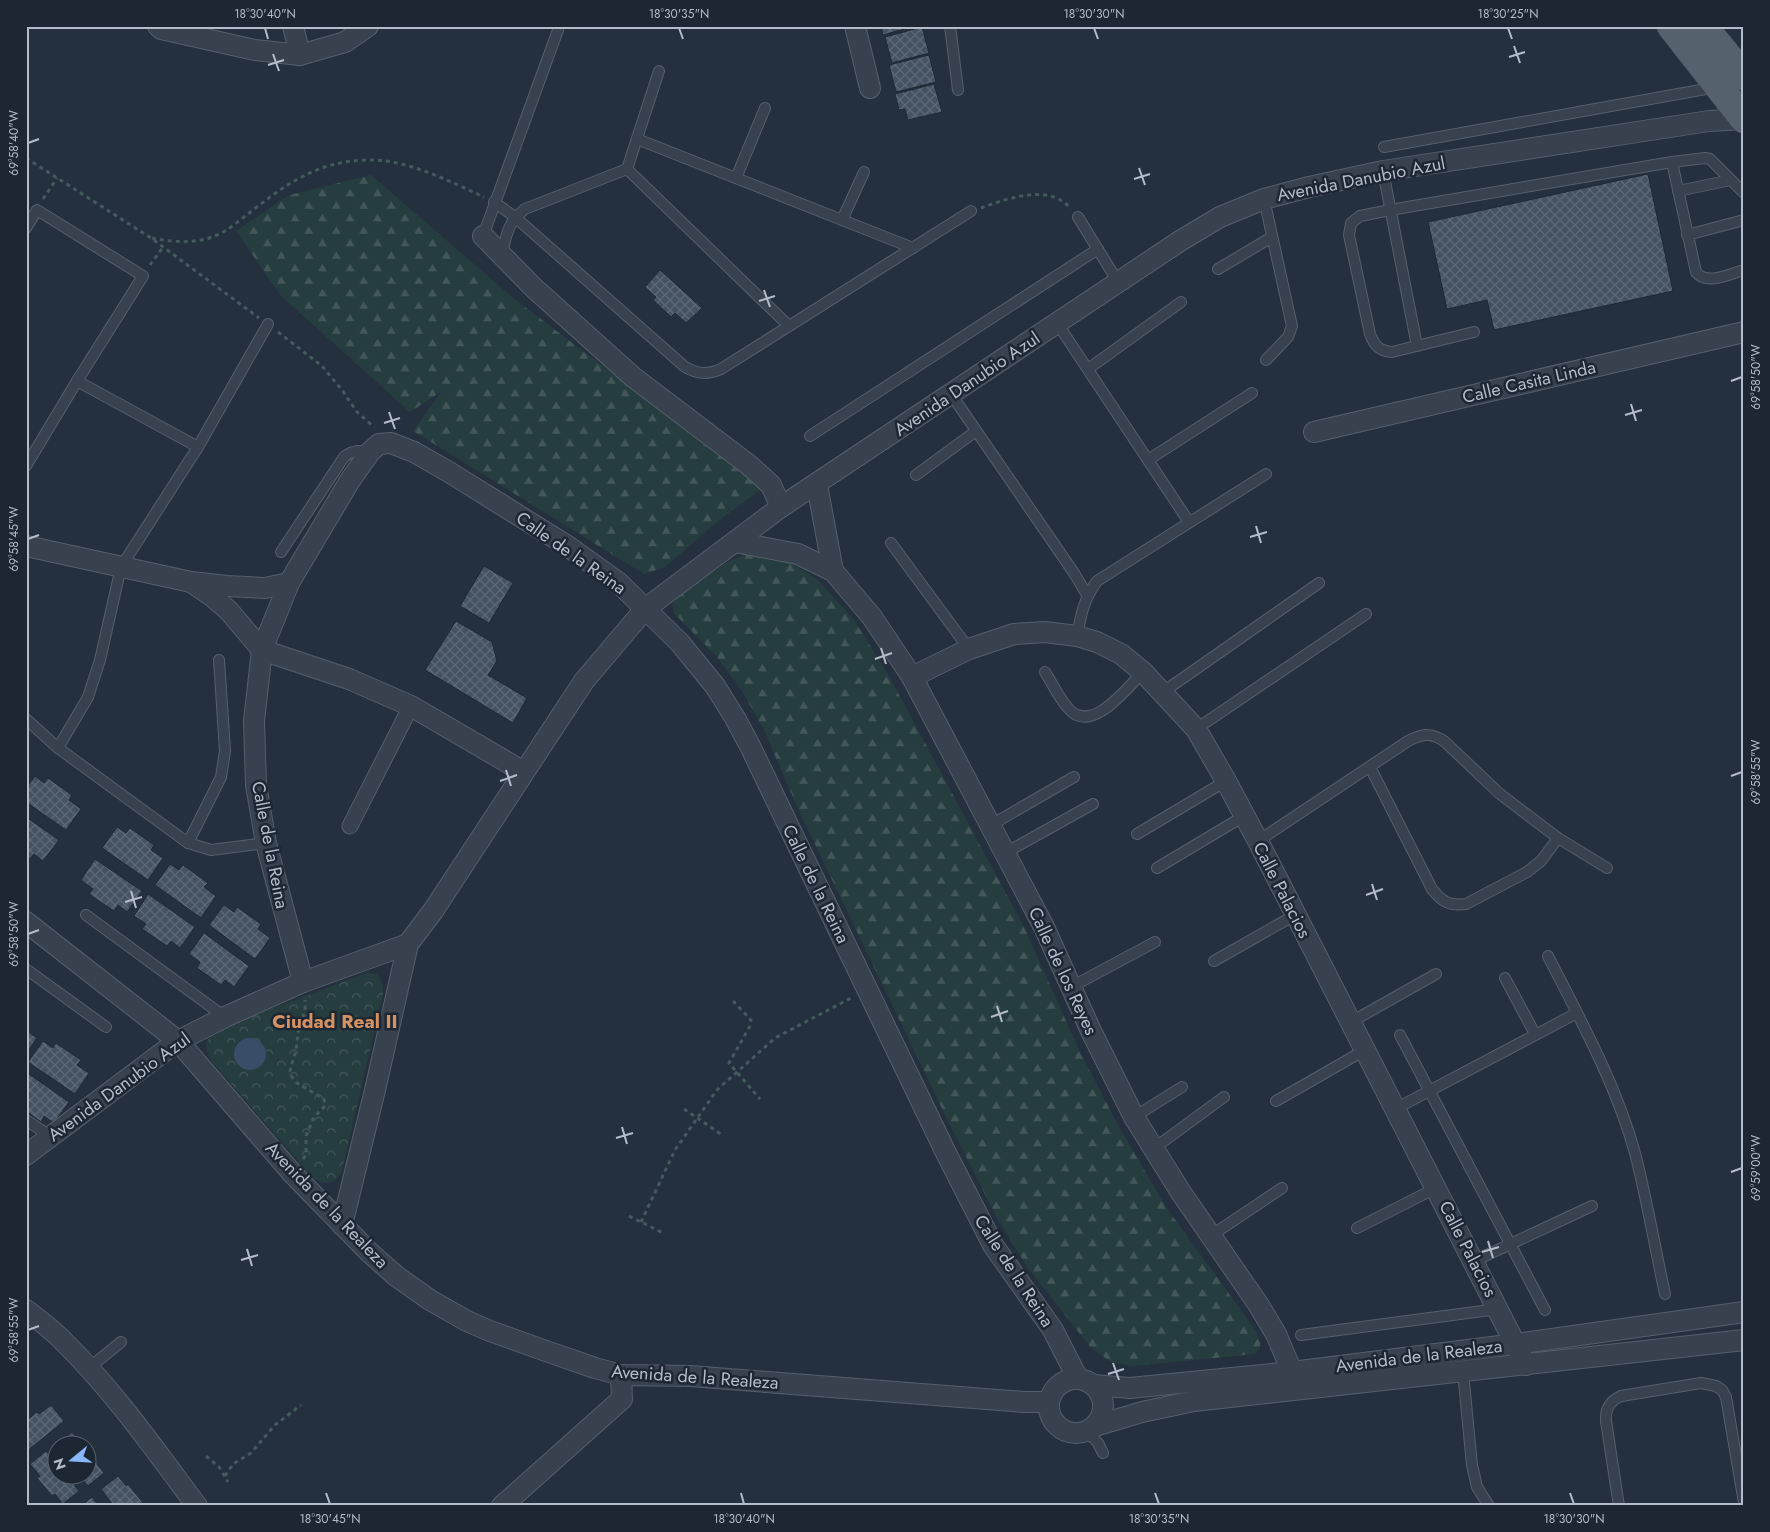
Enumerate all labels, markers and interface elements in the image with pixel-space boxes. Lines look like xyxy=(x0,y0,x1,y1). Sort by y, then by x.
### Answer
text: 18°30'40"N xyxy=(234,5,296,23)
text: 18°30'35"N xyxy=(649,5,709,23)
text: 18°30'30"N xyxy=(1063,5,1125,23)
text: 18°30'25"N xyxy=(1478,5,1538,23)
text: 69°58'40"W xyxy=(5,110,23,176)
street label: Avenida Danubio Azul xyxy=(1275,150,1447,208)
street label: Avenida Danubio Azul xyxy=(889,325,1045,443)
text: 69°58'50"W xyxy=(1747,344,1765,410)
street label: Calle Casita Linda xyxy=(1460,354,1598,410)
street label: Calle de la Reina xyxy=(511,505,631,601)
text: 69°58'45"W xyxy=(5,506,23,572)
text: 69°58'55"W xyxy=(1747,739,1765,804)
street label: Calle de la Reina xyxy=(245,779,295,911)
street label: Calle de la Reina xyxy=(776,820,856,948)
street label: Calle Palacios xyxy=(1247,837,1317,943)
text: 69°58'50"W xyxy=(5,901,23,967)
street label: Calle de los Reyes xyxy=(1022,903,1104,1039)
district label: Ciudad Real II xyxy=(272,1008,398,1035)
street label: Avenida Danubio Azul xyxy=(42,1026,196,1148)
text: 69°59'00"W xyxy=(1747,1135,1765,1201)
street label: Avenida de la Realeza xyxy=(259,1136,395,1274)
street label: Calle Palacios xyxy=(1433,1196,1503,1302)
street label: Calle de la Reina xyxy=(968,1210,1060,1332)
text: 69°58'55"W xyxy=(5,1297,23,1362)
street label: Avenida de la Realeza xyxy=(1334,1333,1504,1379)
street label: Avenida de la Realeza xyxy=(611,1358,779,1396)
north arrow xyxy=(48,1434,98,1484)
text: N xyxy=(48,1456,71,1472)
text: 18°30'45"N xyxy=(299,1510,361,1528)
text: 18°30'40"N xyxy=(713,1510,775,1528)
text: 18°30'35"N xyxy=(1129,1510,1189,1528)
text: 18°30'30"N xyxy=(1543,1510,1605,1528)

